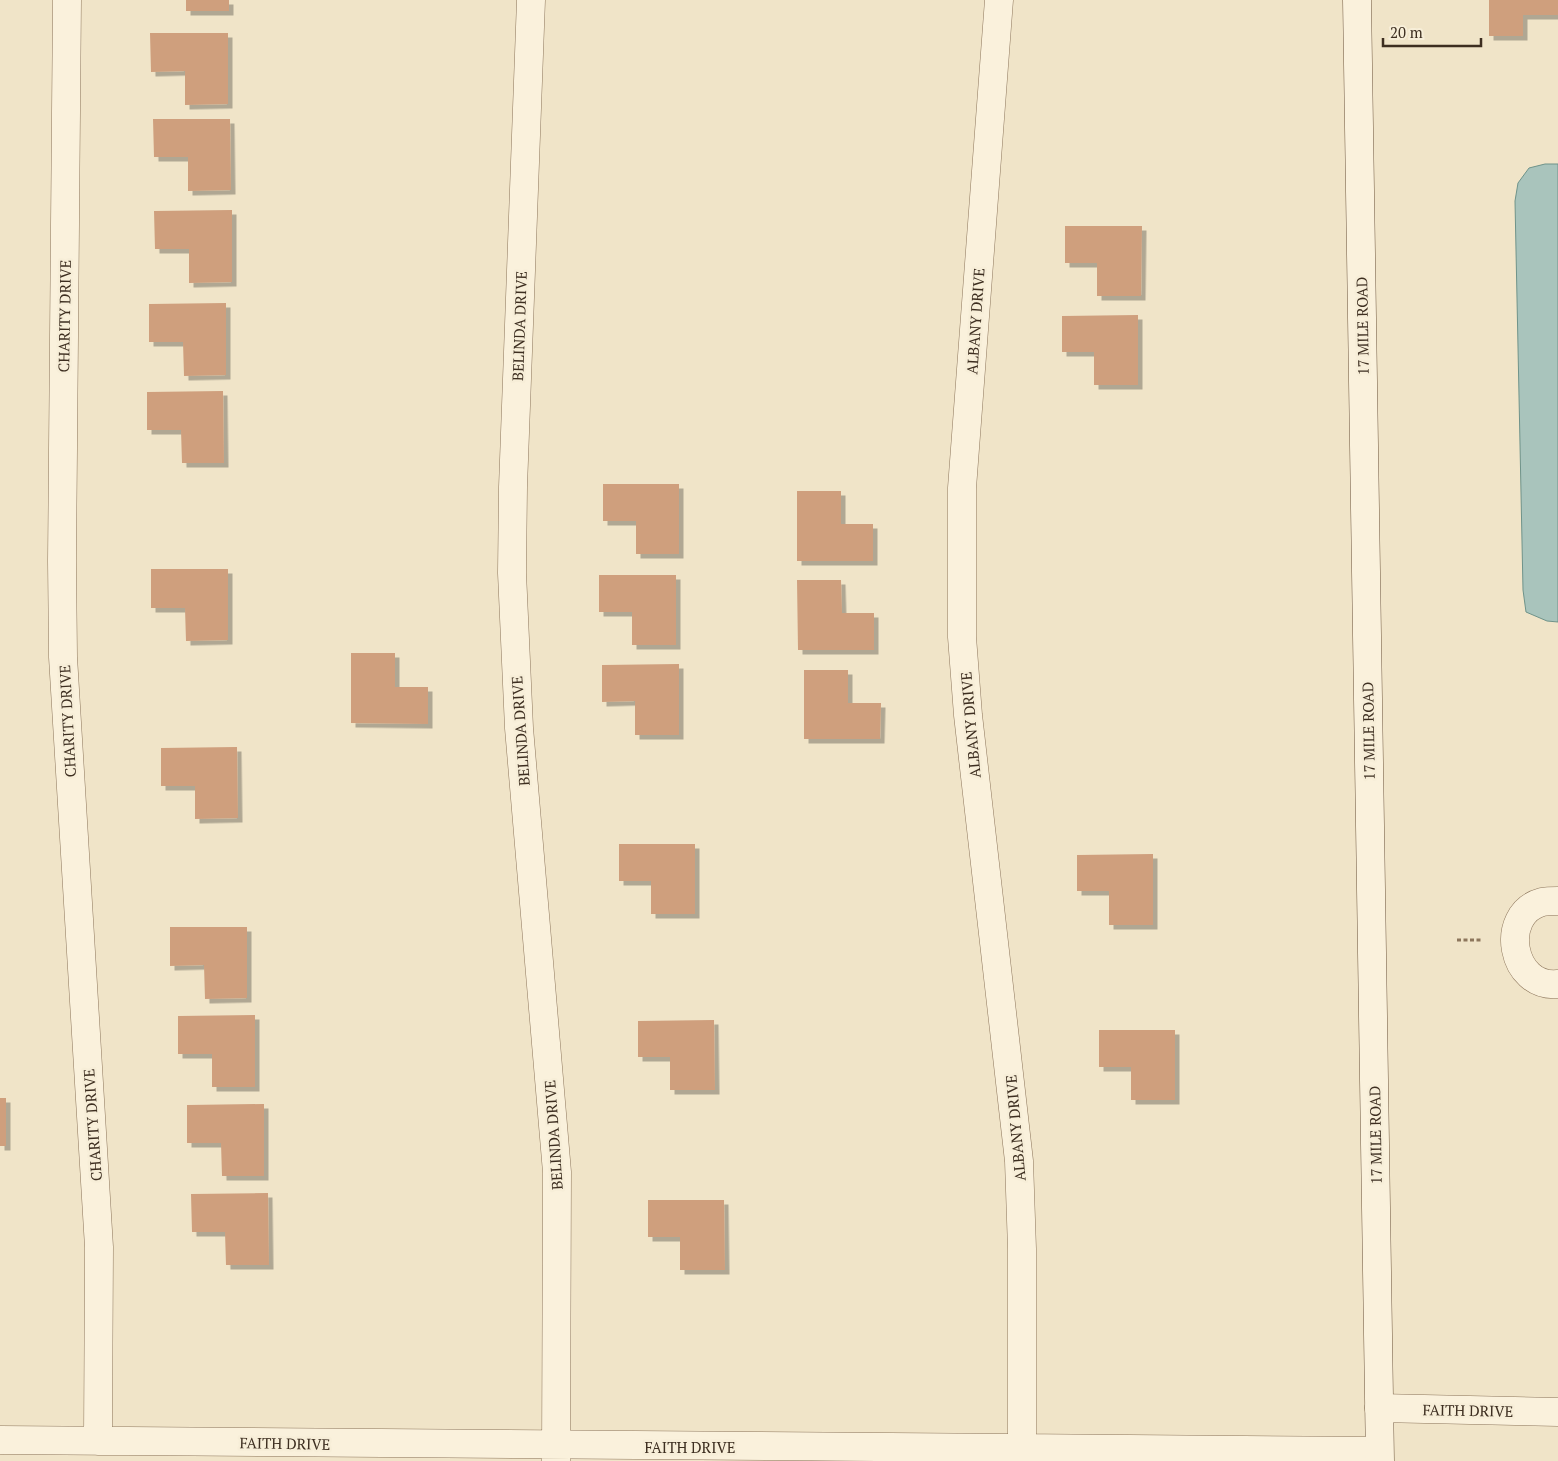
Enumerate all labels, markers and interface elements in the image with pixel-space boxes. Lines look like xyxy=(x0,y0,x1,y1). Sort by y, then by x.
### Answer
scale bar xyxy=(1383,15,1480,47)
text: 20 m xyxy=(1390,22,1423,42)
street label: CHARITY DRIVE xyxy=(53,259,75,373)
street label: ALBANY DRIVE xyxy=(961,267,989,375)
street label: BELINDA DRIVE xyxy=(507,271,531,381)
street label: 17 MILE ROAD xyxy=(1351,276,1373,376)
street label: CHARITY DRIVE xyxy=(54,664,80,778)
street label: ALBANY DRIVE xyxy=(955,671,985,779)
street label: BELINDA DRIVE xyxy=(506,675,534,787)
street label: 17 MILE ROAD xyxy=(1357,681,1379,781)
street label: CHARITY DRIVE xyxy=(78,1068,106,1182)
street label: ALBANY DRIVE xyxy=(1000,1074,1030,1182)
street label: BELINDA DRIVE xyxy=(539,1079,567,1191)
street label: 17 MILE ROAD xyxy=(1364,1085,1386,1185)
street label: FAITH DRIVE xyxy=(1422,1399,1514,1421)
street label: FAITH DRIVE xyxy=(239,1432,331,1454)
street label: FAITH DRIVE xyxy=(645,1437,735,1457)

